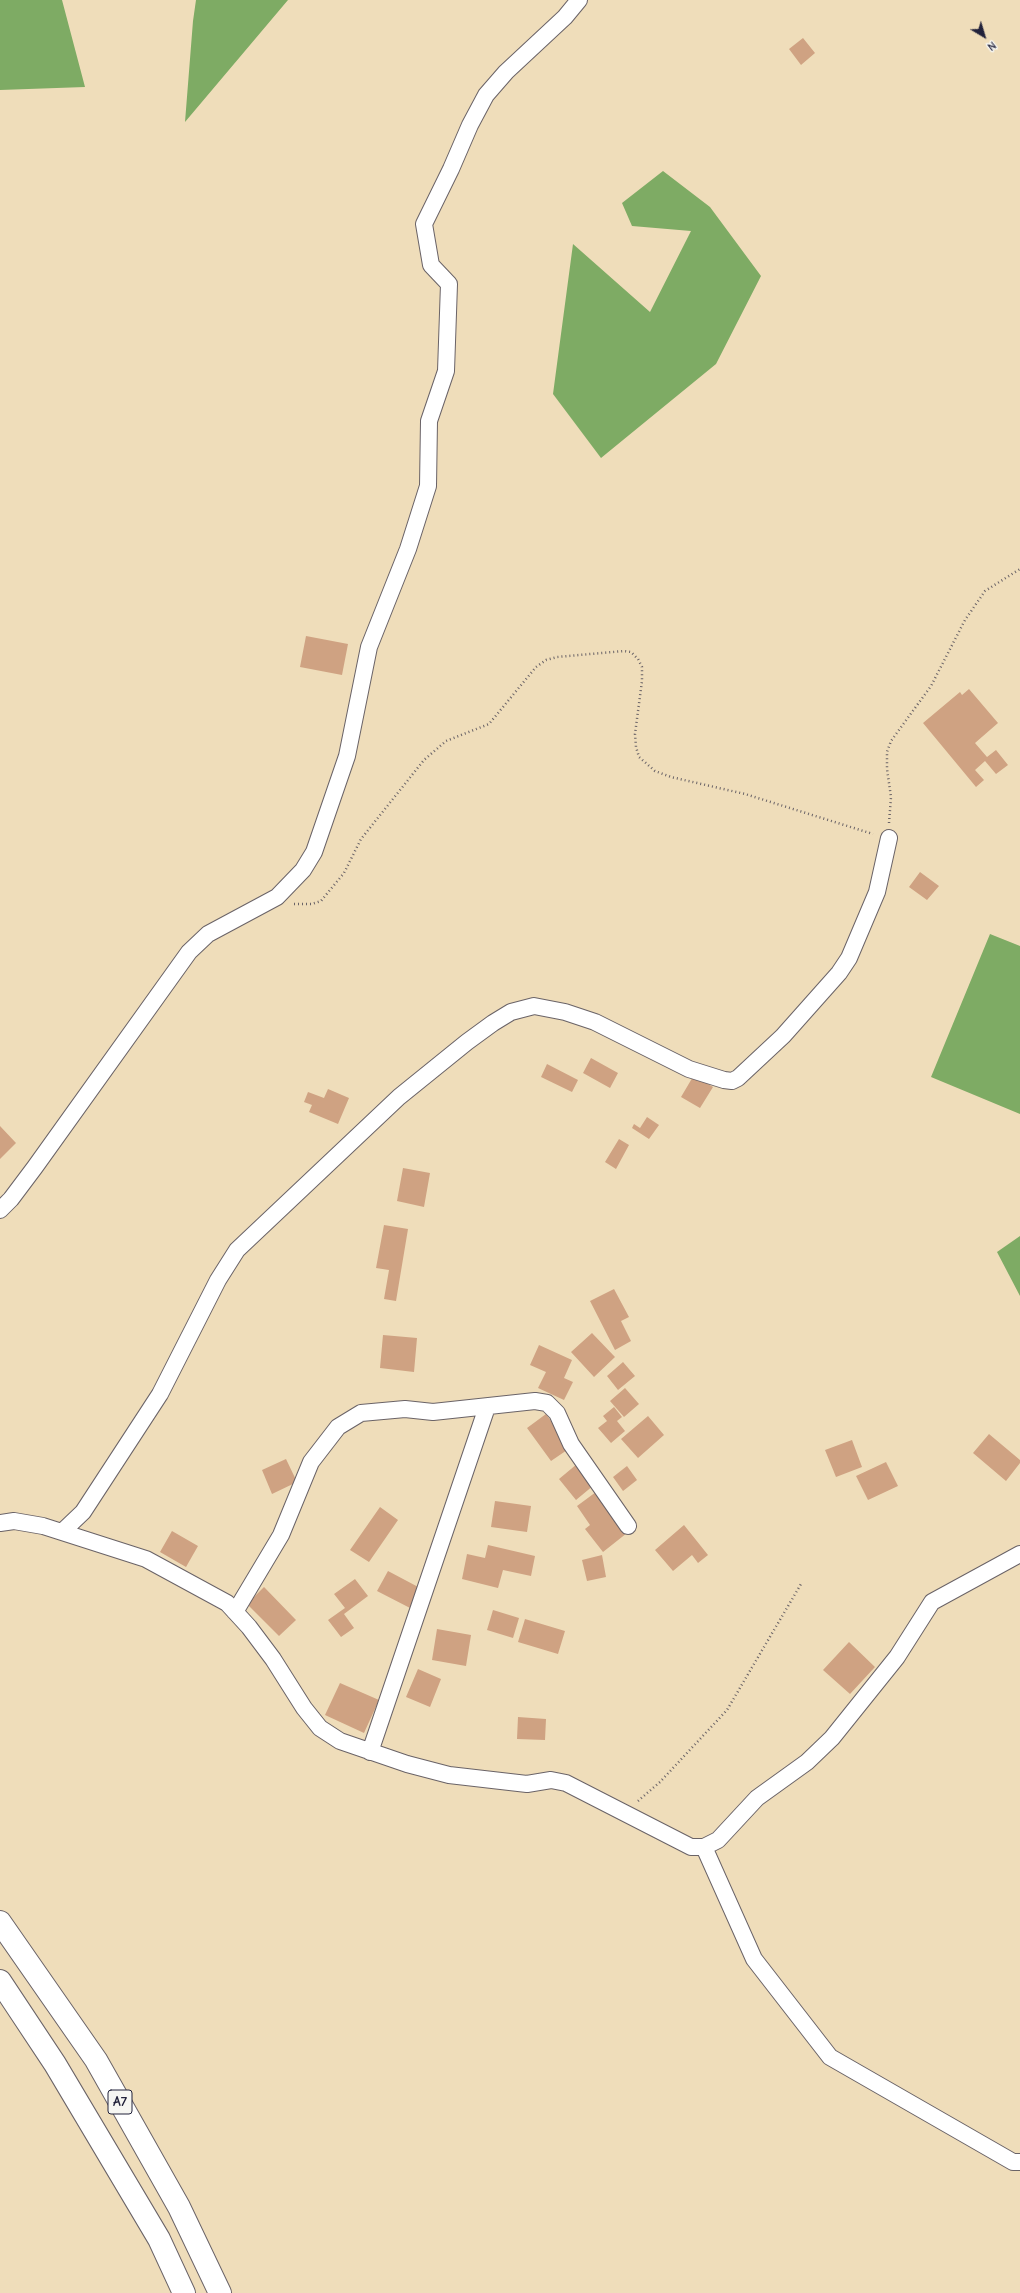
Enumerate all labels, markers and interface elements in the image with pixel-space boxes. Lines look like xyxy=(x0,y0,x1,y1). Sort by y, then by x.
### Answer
north arrow xyxy=(964,16,1004,56)
text: N xyxy=(985,39,999,53)
road number: A7 xyxy=(108,2090,132,2114)

